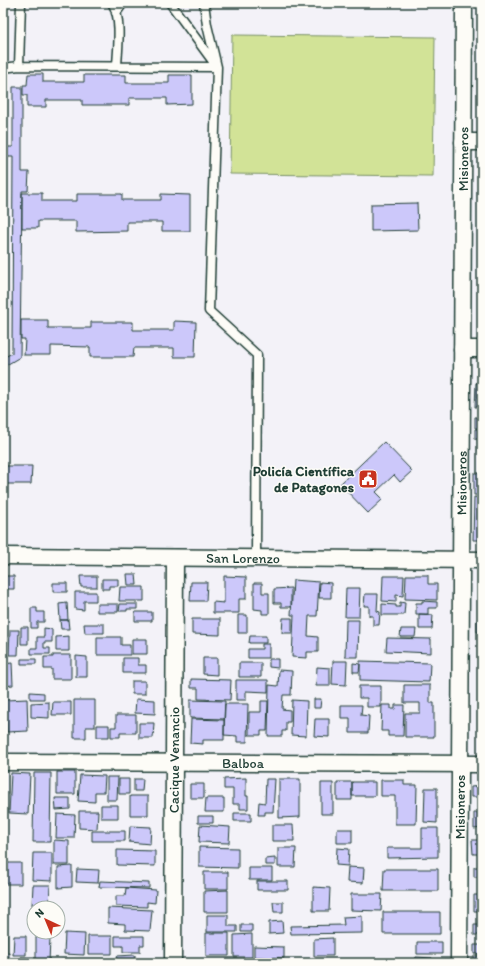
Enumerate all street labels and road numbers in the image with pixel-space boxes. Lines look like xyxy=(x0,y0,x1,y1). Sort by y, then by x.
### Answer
street label: Misioneros xyxy=(455,127,472,191)
street label: Misioneros xyxy=(453,451,471,515)
street label: San Lorenzo xyxy=(206,550,280,567)
street label: Cacique Venancio xyxy=(166,707,183,813)
street label: Balboa xyxy=(222,755,265,772)
street label: Misioneros xyxy=(452,775,469,839)

